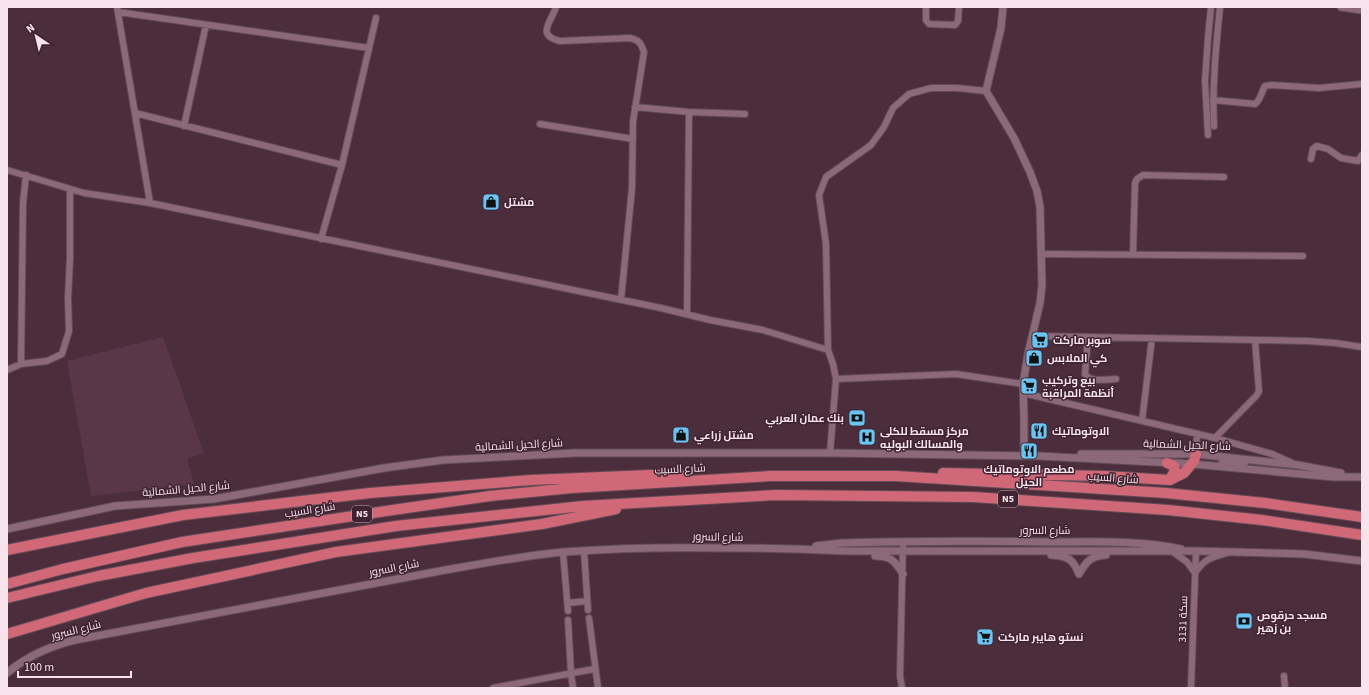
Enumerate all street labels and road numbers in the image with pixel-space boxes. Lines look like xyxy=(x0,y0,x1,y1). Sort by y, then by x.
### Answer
street label: شارع الحيل الشمالية xyxy=(475,435,563,455)
street label: شارع الحيل الشمالية xyxy=(1143,436,1231,454)
street label: شارع السيب xyxy=(654,460,706,478)
street label: شارع السيب xyxy=(1087,469,1139,487)
street label: شارع الحيل الشمالية xyxy=(142,478,230,500)
road number: N5 xyxy=(998,491,1018,507)
street label: شارع السيب xyxy=(284,499,336,521)
road number: N5 xyxy=(352,506,372,522)
street label: شارع السرور xyxy=(1019,523,1070,538)
street label: شارع السرور xyxy=(691,529,744,545)
street label: شارع السرور xyxy=(367,556,420,580)
street label: سكة 3131 xyxy=(1175,595,1191,643)
street label: شارع السرور xyxy=(48,617,103,644)

